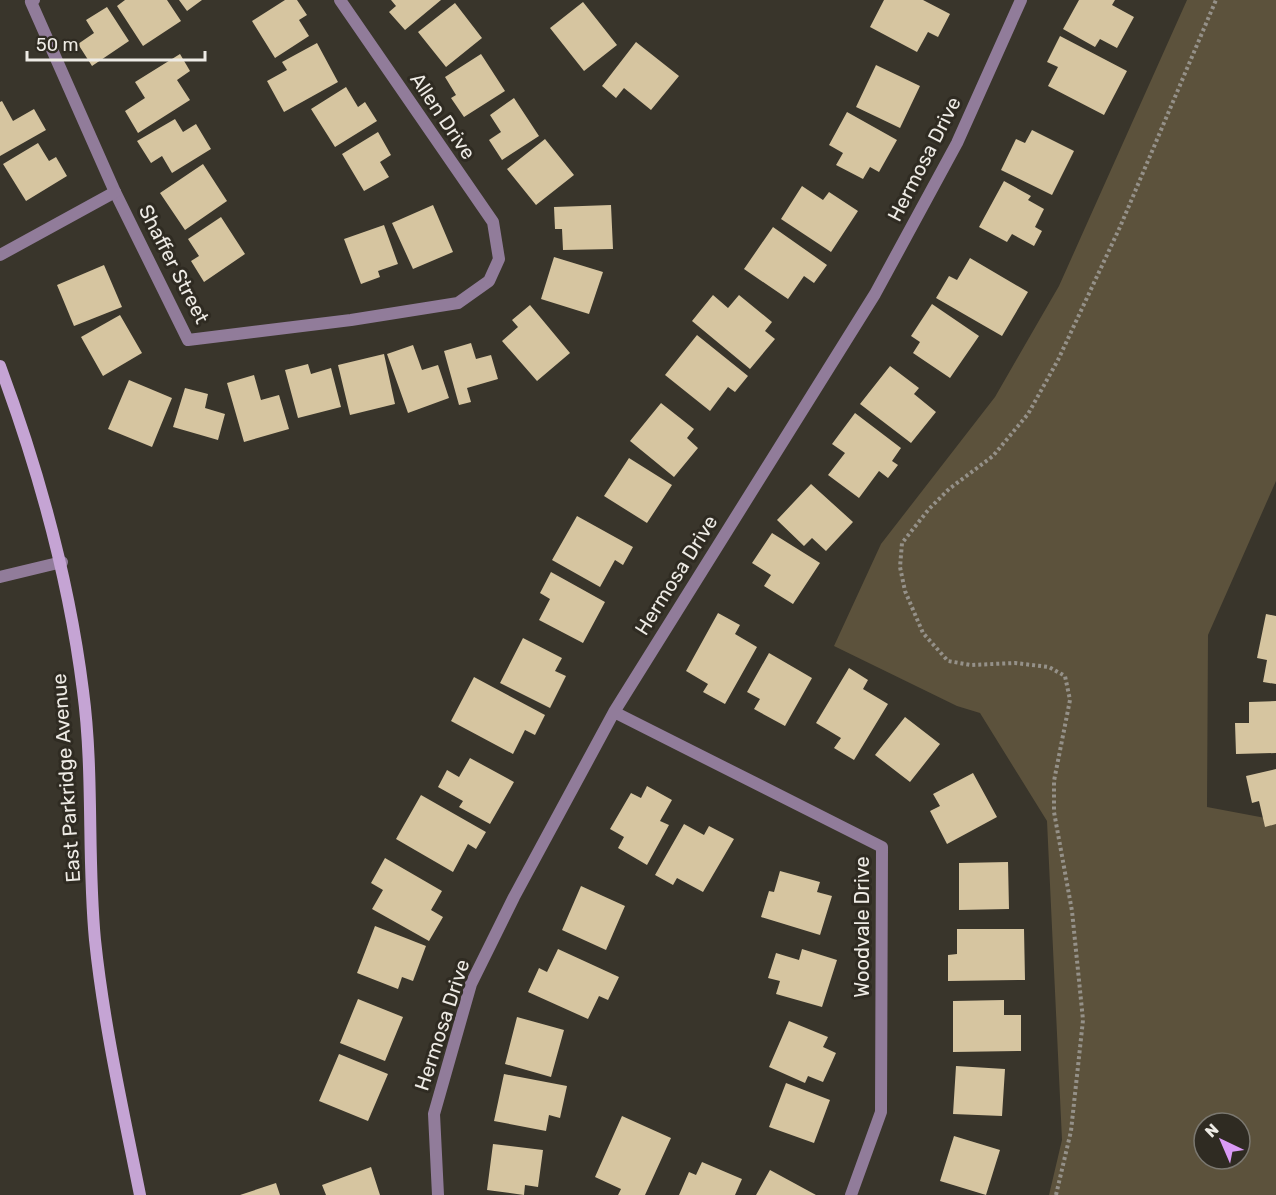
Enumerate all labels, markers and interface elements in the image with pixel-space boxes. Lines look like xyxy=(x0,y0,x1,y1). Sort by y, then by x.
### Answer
scale bar xyxy=(27,24,206,62)
text: 50 m xyxy=(36,34,79,56)
street label: Allen Drive xyxy=(405,68,481,164)
street label: Hermosa Drive xyxy=(882,93,966,225)
street label: Shaffer Street xyxy=(134,201,214,328)
street label: Hermosa Drive xyxy=(630,511,722,639)
street label: East Parkridge Avenue xyxy=(47,673,85,883)
street label: Woodvale Drive xyxy=(850,856,874,998)
street label: Hermosa Drive xyxy=(409,956,475,1094)
north arrow xyxy=(1192,1111,1252,1171)
text: N xyxy=(1201,1120,1223,1141)

